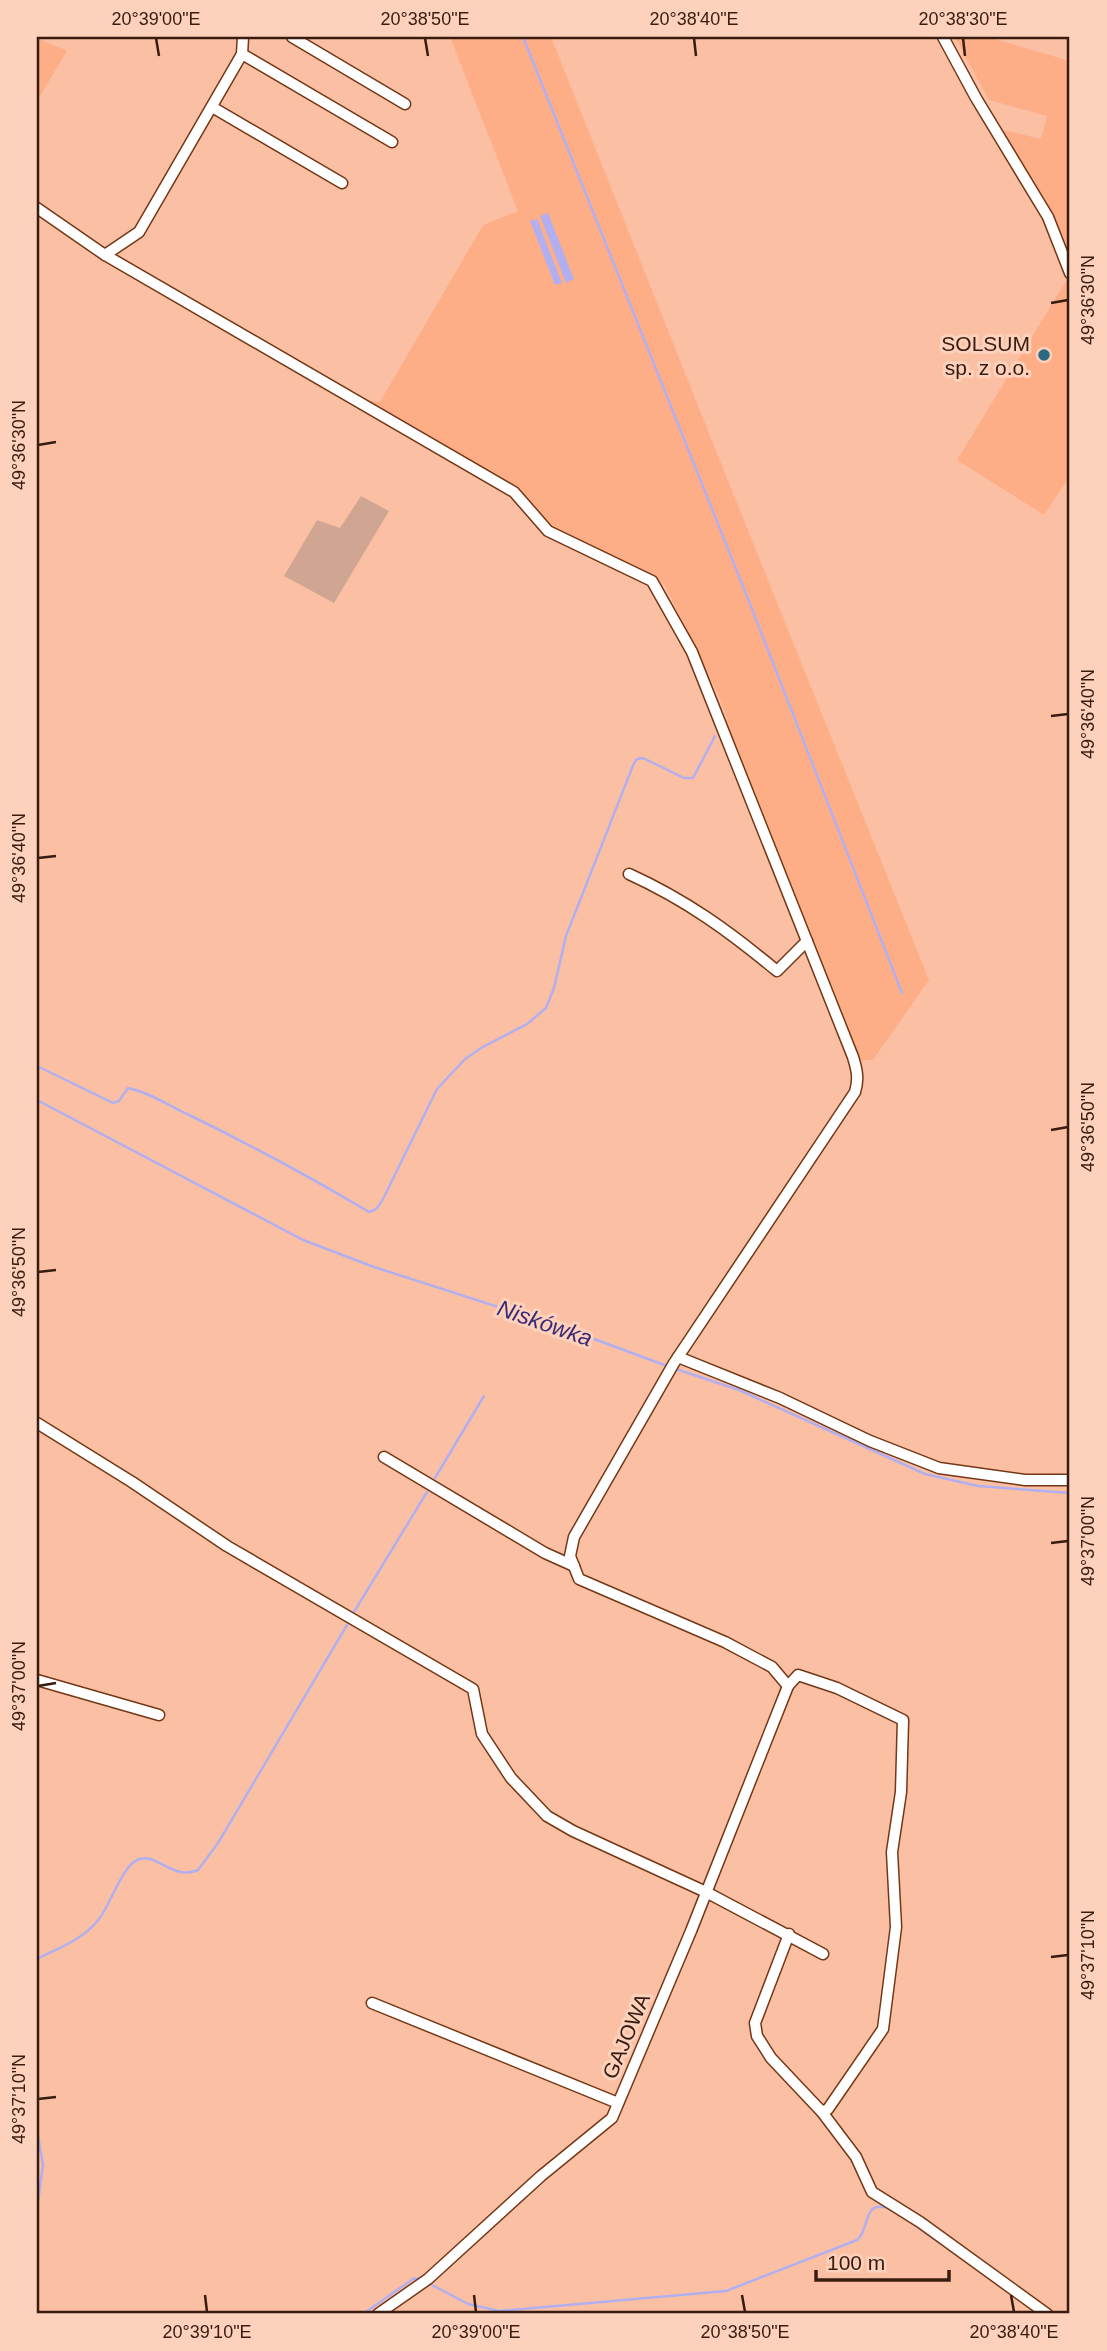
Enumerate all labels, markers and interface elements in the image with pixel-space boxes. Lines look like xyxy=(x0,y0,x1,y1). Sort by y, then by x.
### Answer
text: 20°39'00"E xyxy=(111,9,201,29)
text: 20°38'50"E xyxy=(380,9,470,29)
text: 20°38'40"E xyxy=(649,9,739,29)
text: 20°38'30"E xyxy=(918,9,1008,29)
text: 49°36'30"N xyxy=(1078,255,1098,345)
place label: SOLSUM sp. z o.o. xyxy=(941,332,1030,379)
marker: SOLSUM sp. z o.o. xyxy=(1036,347,1052,363)
text: 49°36'30"N xyxy=(9,400,29,490)
text: 49°36'40"N xyxy=(1078,669,1098,759)
text: 49°36'40"N xyxy=(9,813,29,903)
text: 49°36'50"N xyxy=(1078,1082,1098,1172)
text: 49°36'50"N xyxy=(9,1227,29,1317)
water label: Niskówka xyxy=(494,1295,596,1351)
text: 49°37'00"N xyxy=(1078,1496,1098,1586)
text: 49°37'00"N xyxy=(9,1641,29,1731)
text: 49°37'10"N xyxy=(1078,1910,1098,2000)
street label: GAJOWA xyxy=(598,1990,654,2082)
text: 49°37'10"N xyxy=(9,2054,29,2144)
scale bar xyxy=(816,2239,950,2283)
text: 100 m xyxy=(827,2251,885,2274)
text: 20°39'10"E xyxy=(162,2322,252,2342)
text: 20°39'00"E xyxy=(431,2322,521,2342)
text: 20°38'50"E xyxy=(700,2322,790,2342)
text: 20°38'40"E xyxy=(969,2322,1059,2342)

